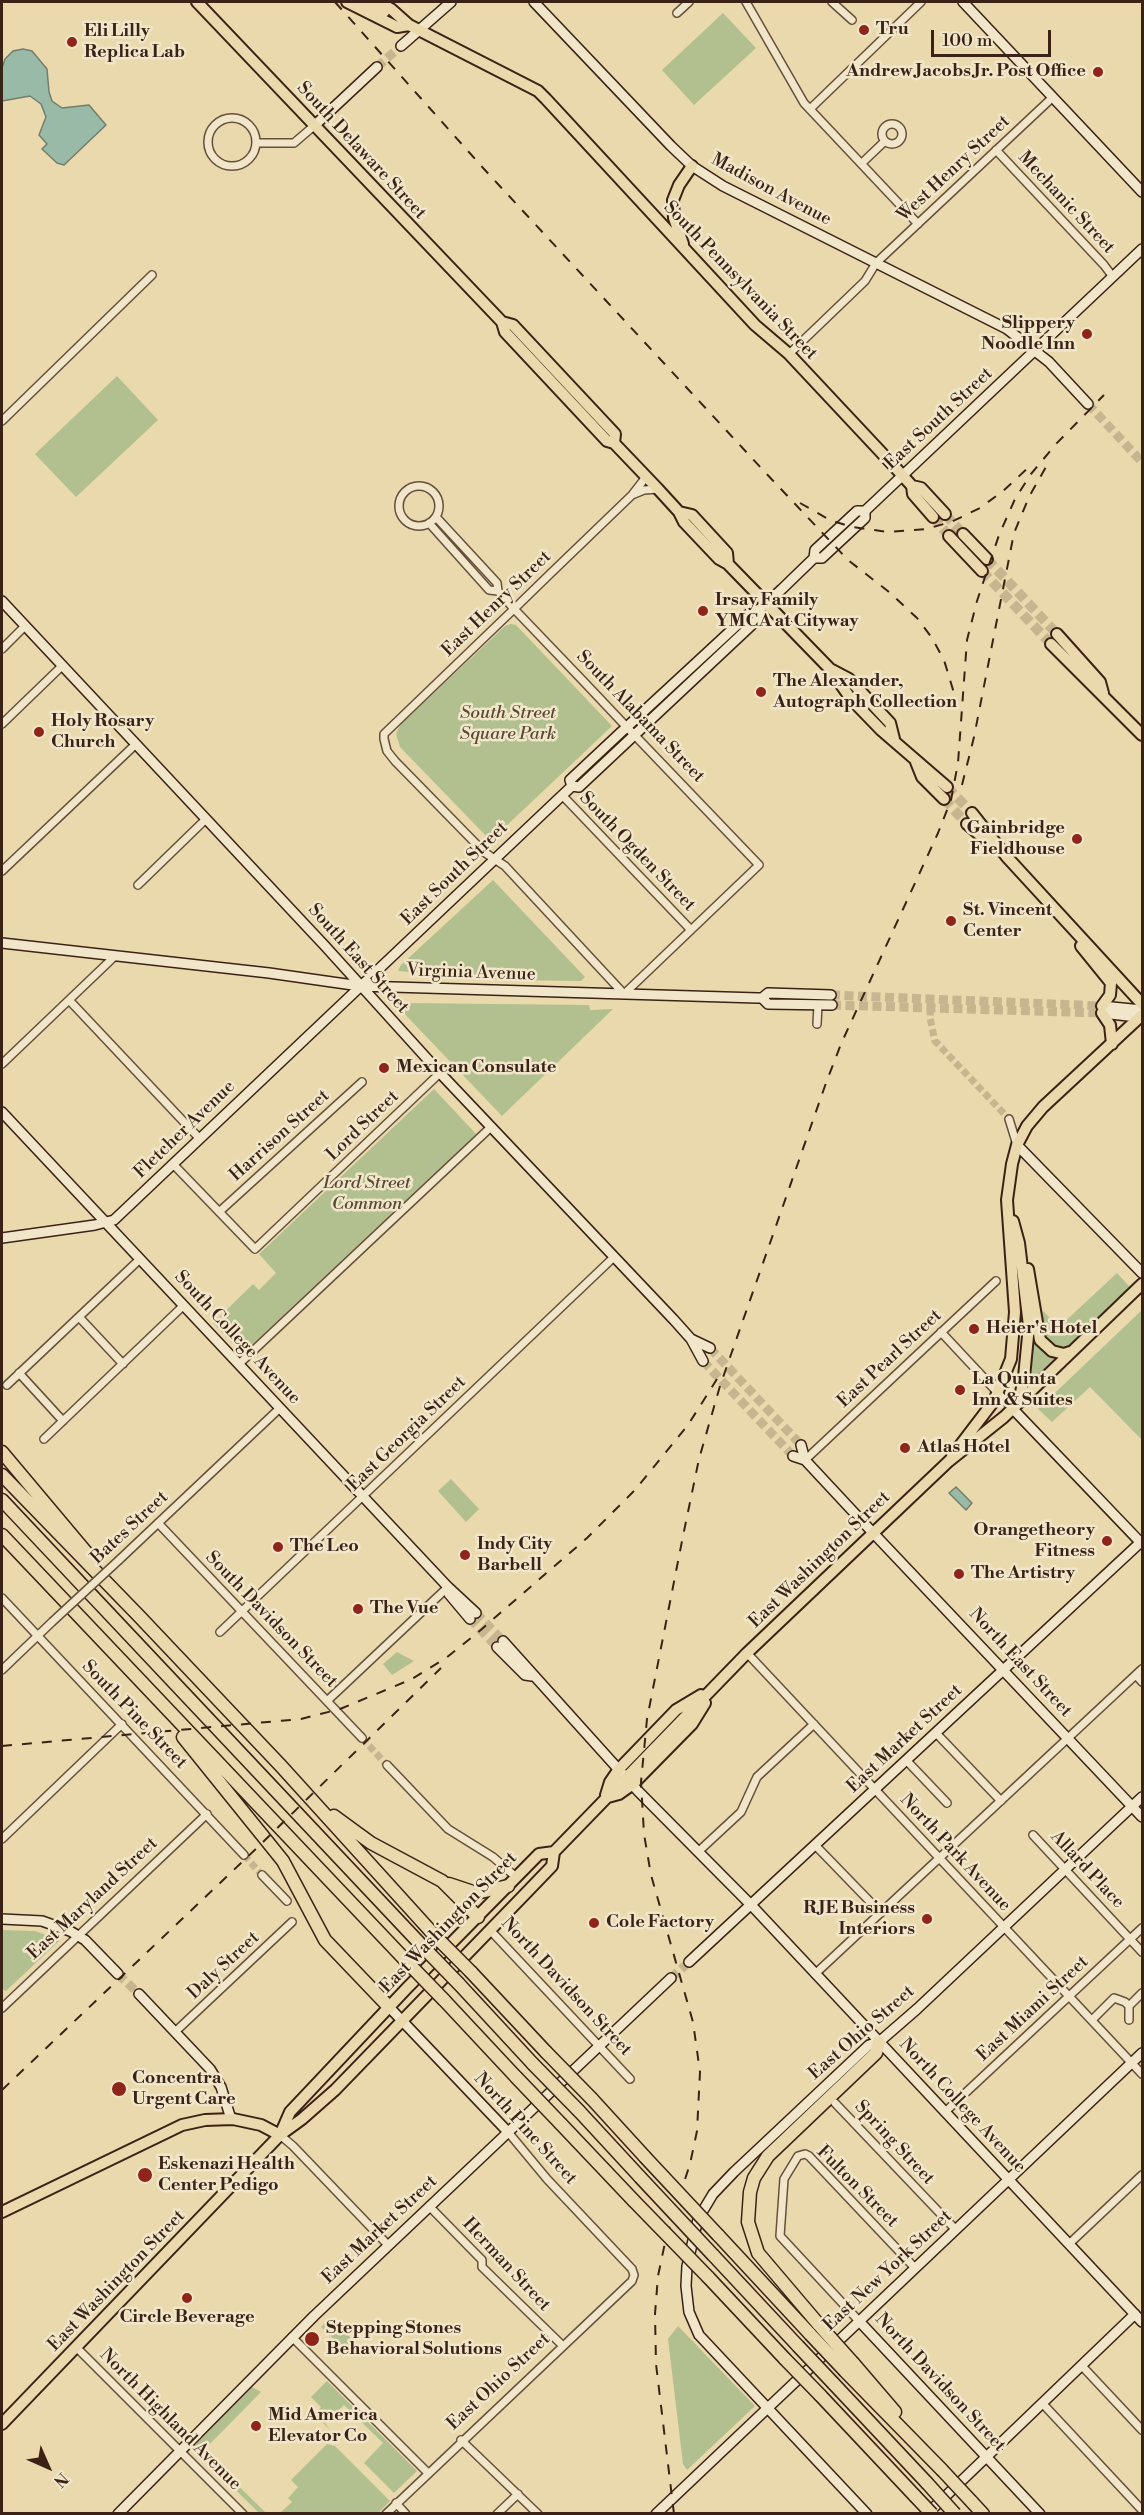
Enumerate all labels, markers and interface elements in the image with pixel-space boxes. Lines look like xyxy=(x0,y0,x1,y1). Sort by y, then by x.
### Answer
scale bar xyxy=(934,18,1054,56)
place label: Tru xyxy=(876,19,909,41)
place label: Eli Lilly Replica Lab xyxy=(84,21,185,63)
marker: Tru xyxy=(857,23,871,37)
text: 100 m xyxy=(942,29,993,52)
marker: Eli Lilly Replica Lab xyxy=(65,35,79,49)
place label: Andrew Jacobs Jr. Post Office xyxy=(846,61,1086,83)
marker: Andrew Jacobs Jr. Post Office xyxy=(1091,65,1105,79)
street label: South Delaware Street xyxy=(292,78,430,224)
street label: West Henry Street xyxy=(893,111,1015,227)
street label: Mechanic Street xyxy=(1013,147,1119,259)
street label: Madison Avenue xyxy=(707,149,835,231)
street label: South Pennsylvania Street xyxy=(659,197,821,365)
place label: Slippery Noodle Inn xyxy=(981,313,1075,356)
marker: Slippery Noodle Inn xyxy=(1080,327,1094,341)
street label: East South Street xyxy=(880,363,998,475)
street label: East Henry Street xyxy=(438,546,556,662)
place label: Irsay Family YMCA at Cityway xyxy=(715,590,859,632)
marker: Irsay Family YMCA at Cityway xyxy=(696,604,710,618)
street label: South Alabama Street xyxy=(571,646,709,788)
place label: The Alexander, Autograph Collection xyxy=(773,671,957,714)
marker: The Alexander, Autograph Collection xyxy=(754,685,768,699)
park label: South Street Square Park xyxy=(460,703,556,746)
place label: Holy Rosary Church xyxy=(51,711,154,754)
marker: Holy Rosary Church xyxy=(32,725,46,739)
street label: South Ogden Street xyxy=(574,788,700,916)
street label: East South Street xyxy=(397,818,513,930)
place label: Gainbridge Fieldhouse xyxy=(967,818,1065,860)
marker: Gainbridge Fieldhouse xyxy=(1070,832,1084,846)
street label: South East Street xyxy=(303,900,413,1018)
place label: St. Vincent Center xyxy=(963,900,1052,942)
marker: St. Vincent Center xyxy=(944,914,958,928)
street label: Virginia Avenue xyxy=(406,960,536,986)
place label: Mexican Consulate xyxy=(396,1057,556,1079)
marker: Mexican Consulate xyxy=(377,1061,391,1075)
street label: Fletcher Avenue xyxy=(130,1076,240,1184)
street label: Harrison Street xyxy=(226,1085,334,1187)
street label: Lord Street xyxy=(322,1086,404,1166)
park label: Lord Street Common xyxy=(323,1173,411,1216)
street label: South College Avenue xyxy=(169,1267,305,1409)
street label: East Pearl Street xyxy=(833,1305,947,1413)
place label: Heier's Hotel xyxy=(986,1318,1097,1340)
marker: Heier's Hotel xyxy=(967,1322,981,1336)
place label: La Quinta Inn & Suites xyxy=(972,1369,1073,1412)
street label: East Georgia Street xyxy=(343,1372,471,1496)
marker: La Quinta Inn & Suites xyxy=(953,1383,967,1397)
place label: Atlas Hotel xyxy=(917,1437,1010,1459)
marker: Atlas Hotel xyxy=(898,1441,912,1455)
street label: Bates Street xyxy=(87,1487,173,1569)
street label: East Washington Street xyxy=(745,1487,895,1633)
place label: Orangetheory Fitness xyxy=(974,1520,1095,1562)
place label: Indy City Barbell xyxy=(477,1534,552,1576)
marker: Orangetheory Fitness xyxy=(1100,1534,1114,1548)
place label: The Leo xyxy=(290,1536,359,1558)
marker: The Leo xyxy=(271,1540,285,1554)
street label: South Davidson Street xyxy=(200,1547,342,1693)
marker: Indy City Barbell xyxy=(458,1548,472,1562)
place label: The Artistry xyxy=(971,1563,1075,1585)
marker: The Artistry xyxy=(952,1567,966,1581)
place label: The Vue xyxy=(370,1598,438,1620)
marker: The Vue xyxy=(351,1602,365,1616)
street label: North East Street xyxy=(964,1604,1076,1722)
street label: South Pine Street xyxy=(77,1656,191,1774)
street label: East Market Street xyxy=(843,1680,967,1798)
street label: North Park Avenue xyxy=(895,1790,1015,1916)
street label: Allard Place xyxy=(1045,1827,1129,1913)
street label: East Maryland Street xyxy=(24,1833,162,1965)
street label: East Washington Street xyxy=(376,1848,522,1998)
place label: RJE Business Interiors xyxy=(803,1898,915,1940)
place label: Cole Factory xyxy=(606,1912,714,1934)
marker: RJE Business Interiors xyxy=(920,1912,934,1926)
street label: North Davidson Street xyxy=(496,1913,636,2061)
marker: Cole Factory xyxy=(587,1916,601,1930)
street label: Daly Street xyxy=(184,1927,264,2005)
street label: East Miami Street xyxy=(973,1952,1093,2066)
street label: East Ohio Street xyxy=(805,1981,919,2085)
street label: North College Avenue xyxy=(894,2034,1030,2178)
place label: Concentra Urgent Care xyxy=(132,2068,236,2110)
street label: North Pine Street xyxy=(469,2069,581,2189)
marker: Concentra Urgent Care xyxy=(110,2080,128,2098)
street label: Spring Street xyxy=(849,2096,939,2190)
street label: Fulton Street xyxy=(812,2142,902,2232)
place label: Eskenazi Health Center Pedigo xyxy=(158,2154,295,2196)
marker: Eskenazi Health Center Pedigo xyxy=(136,2166,154,2184)
street label: East Market Street xyxy=(318,2171,442,2289)
street label: East Washington Street xyxy=(44,2206,190,2356)
street label: East New York Street xyxy=(819,2206,957,2336)
street label: Herman Street xyxy=(457,2214,555,2316)
marker: Circle Beverage xyxy=(180,2291,194,2305)
place label: Circle Beverage xyxy=(119,2307,255,2329)
street label: North Davidson Street xyxy=(870,2309,1010,2457)
place label: Stepping Stones Behavioral Solutions xyxy=(326,2318,502,2360)
street label: East Ohio Street xyxy=(443,2329,555,2435)
marker: Stepping Stones Behavioral Solutions xyxy=(303,2330,321,2348)
street label: North Highland Avenue xyxy=(95,2345,245,2495)
place label: Mid America Elevator Co xyxy=(268,2405,378,2448)
marker: Mid America Elevator Co xyxy=(249,2419,263,2433)
north arrow xyxy=(18,2437,78,2497)
text: N xyxy=(49,2468,72,2491)

